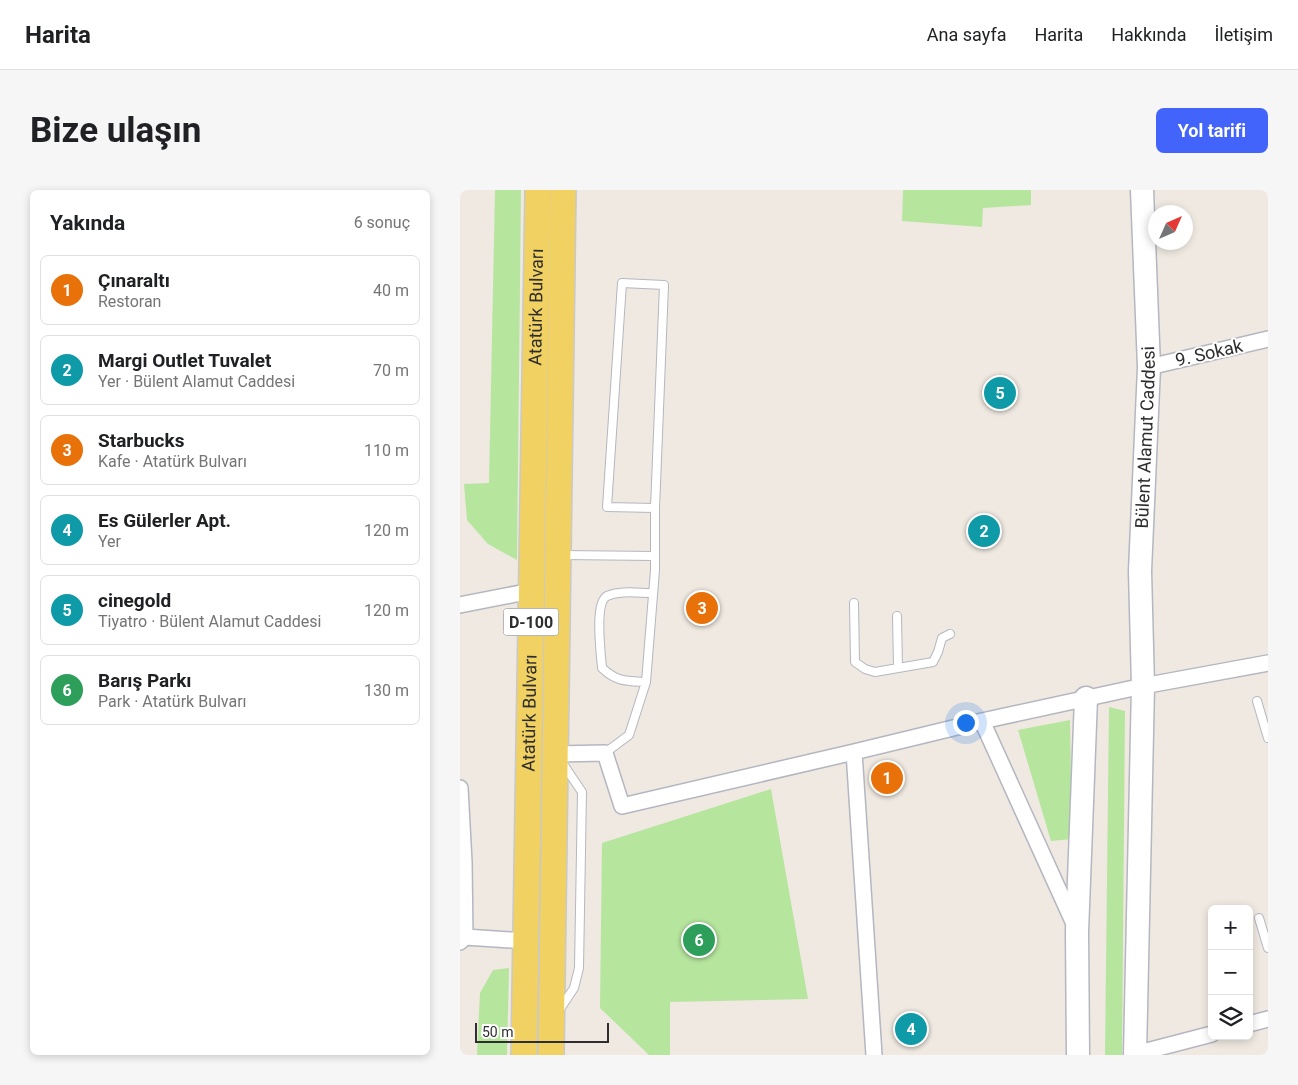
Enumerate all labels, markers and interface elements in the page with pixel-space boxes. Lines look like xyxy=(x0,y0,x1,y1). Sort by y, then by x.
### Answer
text: Harita xyxy=(25,21,91,49)
text: Ana sayfa xyxy=(927,24,1006,45)
text: Harita xyxy=(1034,24,1083,45)
text: Hakkında xyxy=(1111,24,1186,45)
text: İletişim xyxy=(1214,24,1273,45)
button: Yol tarifi xyxy=(1156,108,1268,153)
text: Bize ulaşın xyxy=(30,110,201,151)
north arrow xyxy=(1148,205,1193,250)
text: Yakında xyxy=(50,211,125,235)
text: 6 sonuç xyxy=(354,213,410,232)
street label: Atatürk Bulvarı xyxy=(524,248,547,366)
text: Çınaraltı xyxy=(98,269,170,292)
text: 1 xyxy=(62,281,72,300)
text: 40 m xyxy=(373,281,409,300)
text: Restoran xyxy=(98,292,161,311)
street label: 9. Sokak xyxy=(1173,334,1245,370)
street label: Bülent Alamut Caddesi xyxy=(1131,346,1159,529)
text: Margi Outlet Tuvalet xyxy=(98,349,271,372)
text: 2 xyxy=(62,361,72,380)
text: 70 m xyxy=(373,361,409,380)
text: Yer · Bülent Alamut Caddesi xyxy=(98,372,295,391)
pin: 5 xyxy=(984,374,1016,412)
text: Starbucks xyxy=(98,429,184,452)
text: 3 xyxy=(62,441,72,460)
text: 110 m xyxy=(364,441,409,460)
text: Kafe · Atatürk Bulvarı xyxy=(98,452,247,471)
text: Es Gülerler Apt. xyxy=(98,509,231,532)
pin: 2 xyxy=(968,512,1000,550)
text: 4 xyxy=(62,521,72,540)
text: 120 m xyxy=(364,521,409,540)
text: Yer xyxy=(98,532,121,551)
text: cinegold xyxy=(98,589,171,612)
pin: 3 xyxy=(686,589,718,627)
text: 5 xyxy=(62,601,72,620)
text: 120 m xyxy=(364,601,409,620)
road number: D-100 xyxy=(504,608,558,636)
text: Tiyatro · Bülent Alamut Caddesi xyxy=(98,612,321,631)
street label: Atatürk Bulvarı xyxy=(518,654,540,772)
text: Barış Parkı xyxy=(98,669,192,692)
text: 6 xyxy=(62,681,72,700)
text: 130 m xyxy=(364,681,409,700)
text: Park · Atatürk Bulvarı xyxy=(98,692,247,711)
your location xyxy=(953,710,979,736)
pin: 1 xyxy=(871,759,903,797)
map controls xyxy=(1208,905,1253,1040)
button: + xyxy=(1208,905,1253,950)
pin: 6 xyxy=(683,921,715,959)
button: − xyxy=(1208,950,1253,995)
button: layers xyxy=(1208,995,1253,1040)
pin: 4 xyxy=(895,1010,927,1048)
scale bar xyxy=(475,1020,609,1043)
text: 50 m xyxy=(482,1024,514,1040)

